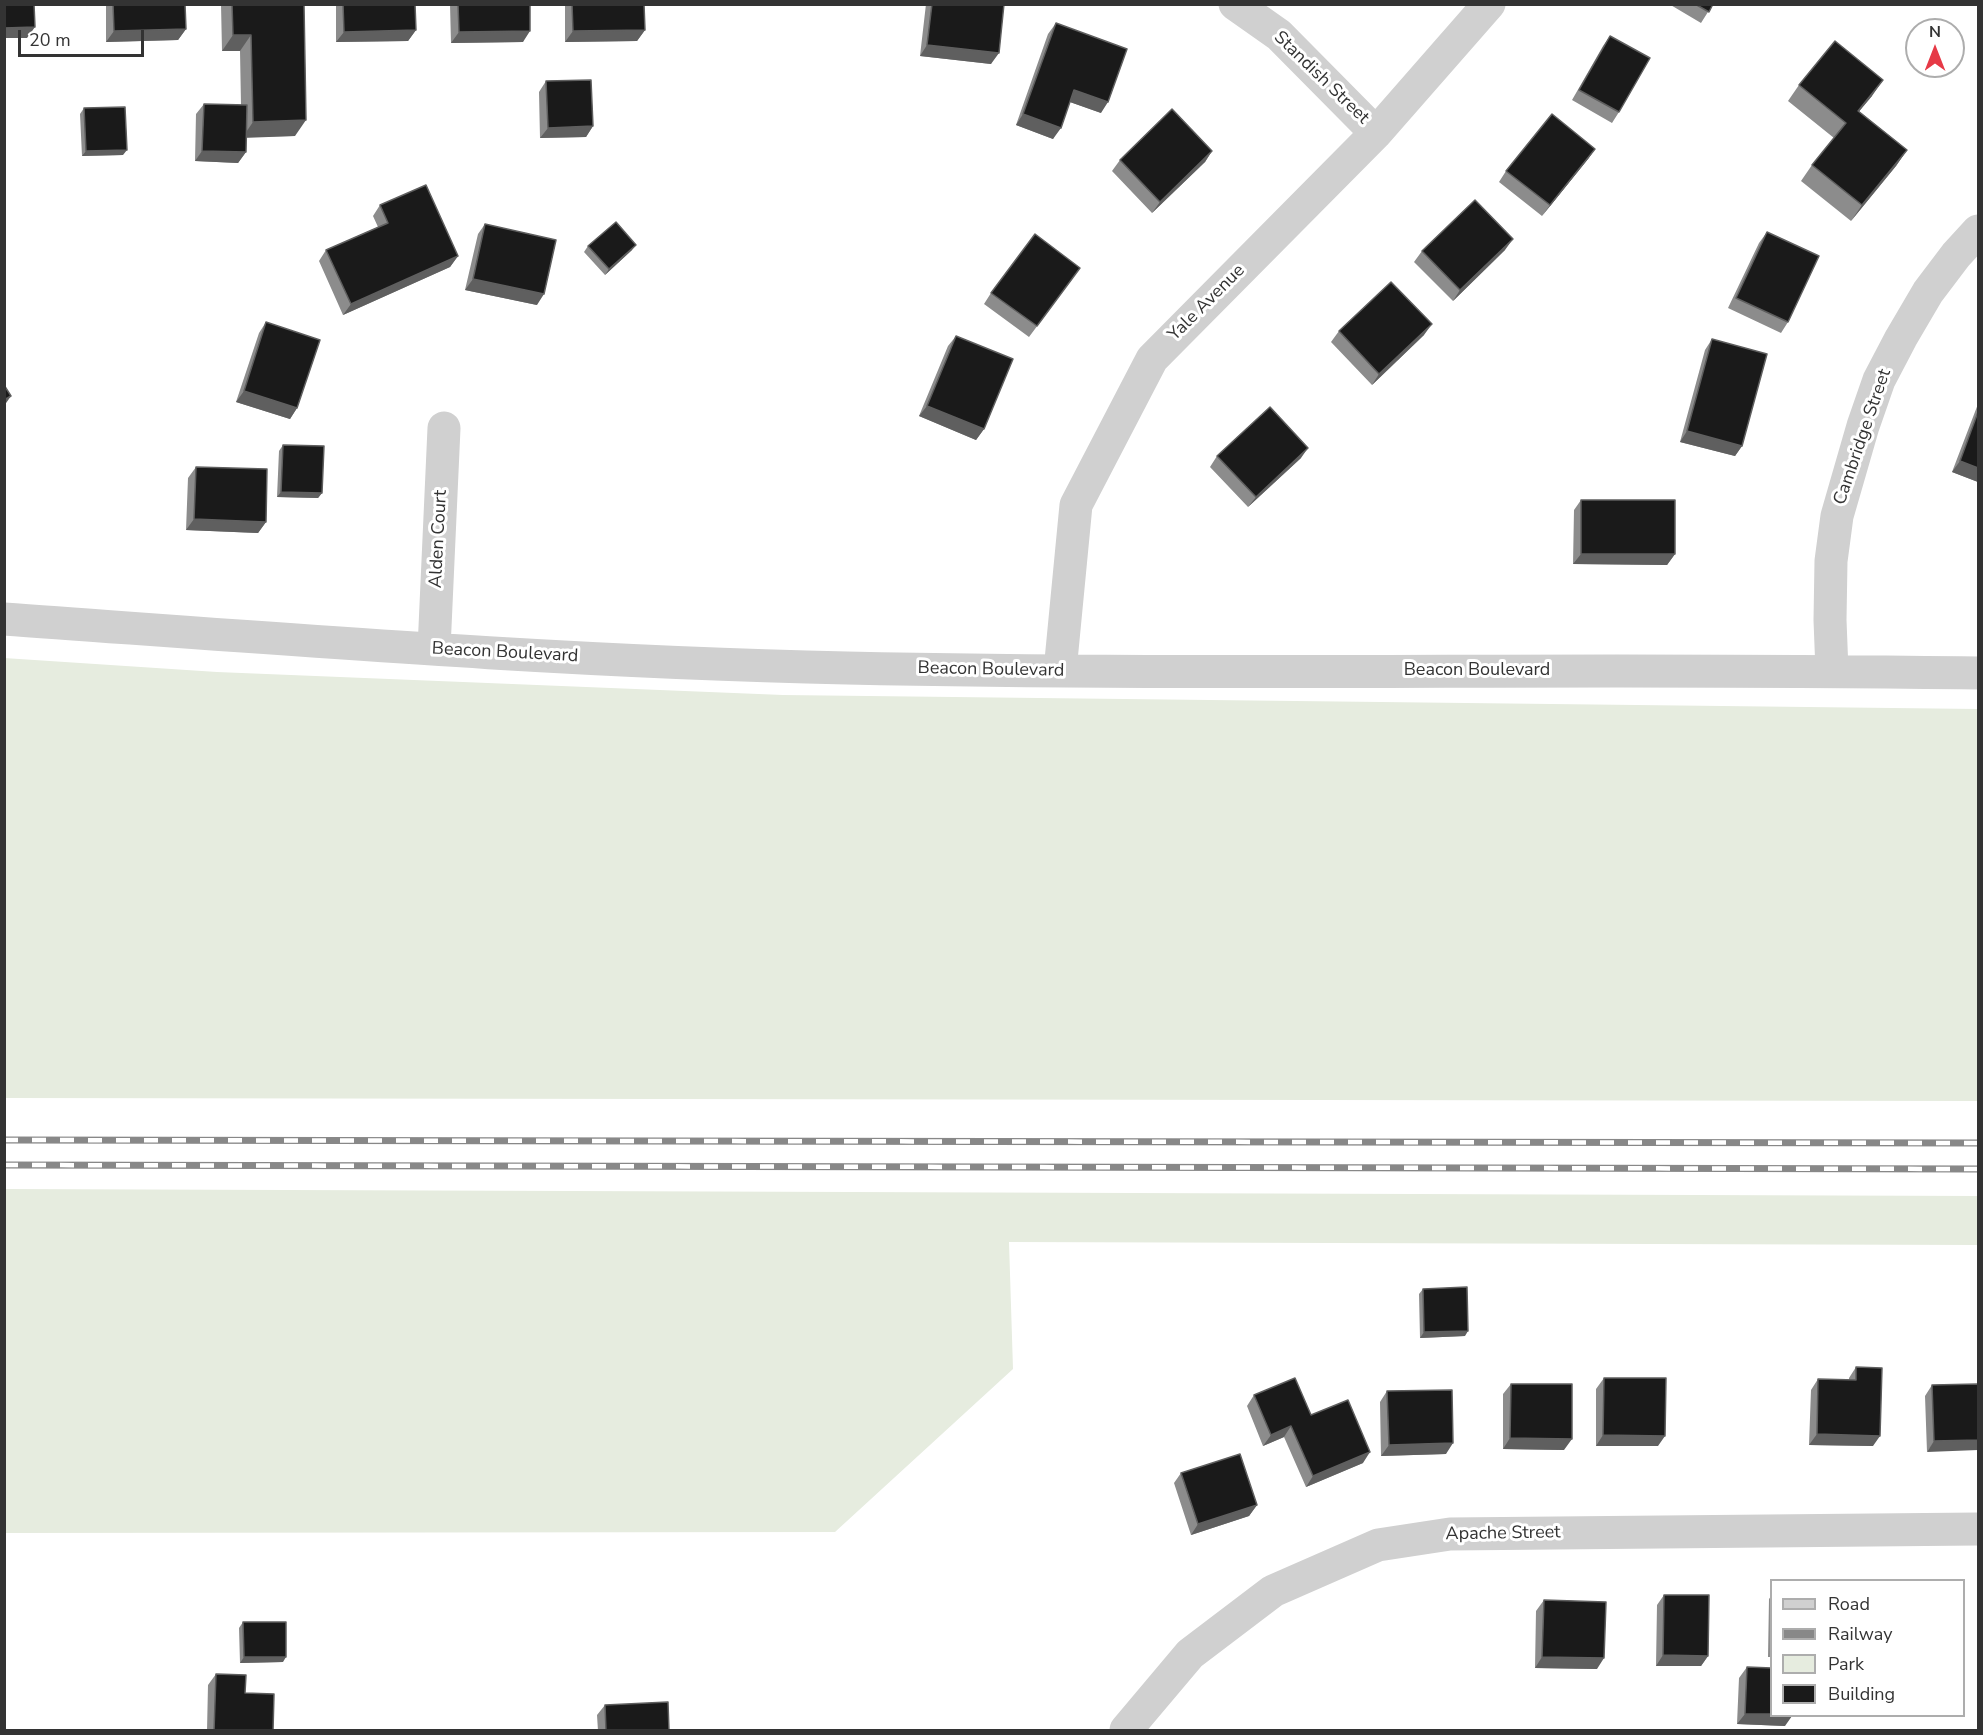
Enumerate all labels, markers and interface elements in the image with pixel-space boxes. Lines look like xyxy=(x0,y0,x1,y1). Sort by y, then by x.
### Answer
scale bar xyxy=(21,18,147,56)
north arrow xyxy=(1905,18,1965,78)
text: N xyxy=(1929,21,1941,43)
street label: Standish Street xyxy=(1269,27,1373,129)
text: 20 m xyxy=(29,28,71,52)
street label: Yale Avenue xyxy=(1164,260,1250,346)
street label: Cambridge Street xyxy=(1830,366,1896,508)
street label: Alden Court xyxy=(426,489,452,589)
street label: Beacon Boulevard xyxy=(431,638,579,668)
street label: Beacon Boulevard xyxy=(917,658,1065,682)
street label: Beacon Boulevard xyxy=(1404,660,1550,682)
street label: Apache Street xyxy=(1445,1522,1561,1546)
legend xyxy=(1770,1579,1965,1717)
text: Road xyxy=(1828,1592,1870,1616)
text: Railway xyxy=(1828,1622,1893,1646)
text: Park xyxy=(1828,1652,1864,1676)
text: Building xyxy=(1828,1682,1895,1706)

